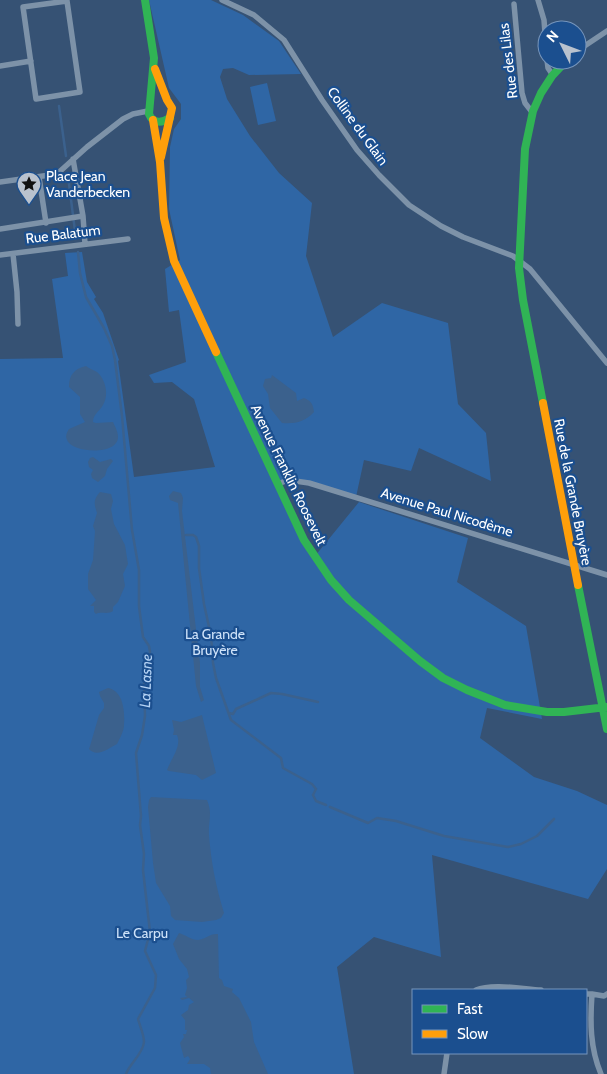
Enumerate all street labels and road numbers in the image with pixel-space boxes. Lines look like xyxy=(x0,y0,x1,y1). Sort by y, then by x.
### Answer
street label: Rue des Lilas xyxy=(494,22,522,100)
street label: Colline du Glain xyxy=(324,83,392,169)
street label: Rue Balatum xyxy=(25,220,101,248)
street label: Avenue Franklin Roosevelt xyxy=(247,401,331,549)
street label: Rue de la Grande Bruyère xyxy=(550,417,596,567)
street label: Avenue Paul Nicodème xyxy=(379,483,515,541)

